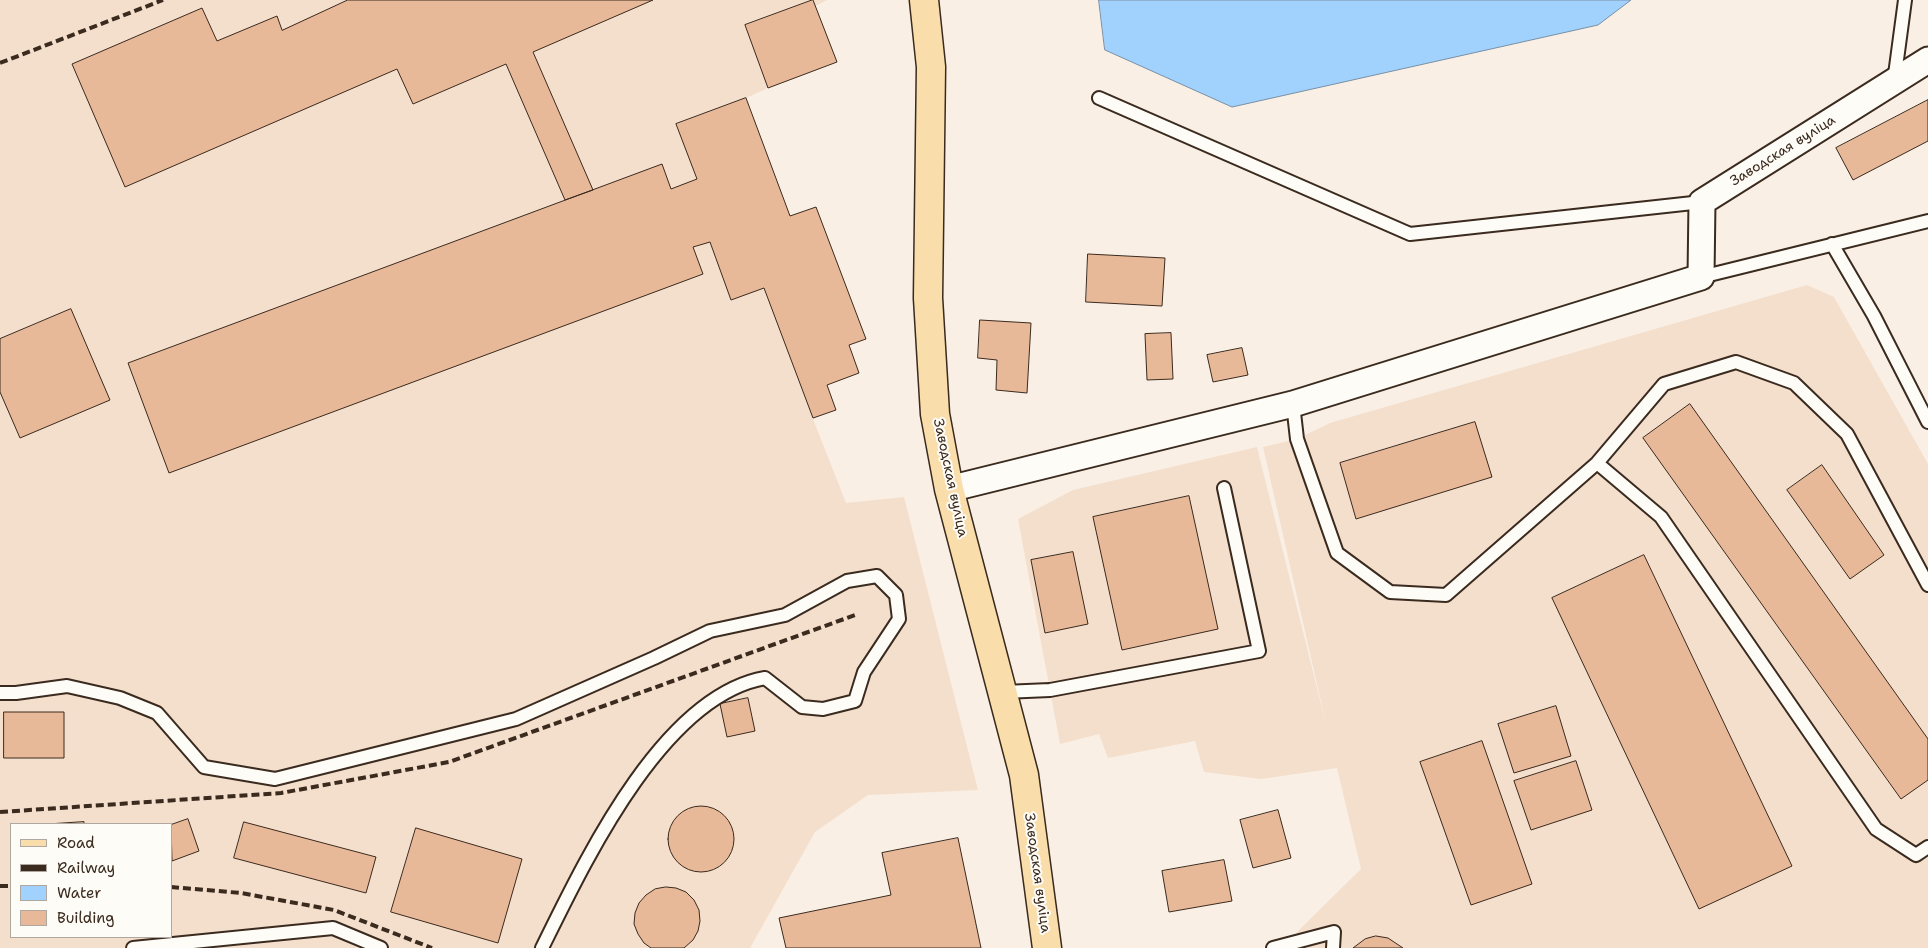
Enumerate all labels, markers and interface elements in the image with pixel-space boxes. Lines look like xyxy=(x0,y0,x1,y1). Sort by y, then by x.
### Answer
street label: Заводская вуліца xyxy=(1727,112,1839,190)
street label: Заводская вуліца xyxy=(929,417,971,539)
street label: Заводская вуліца xyxy=(1020,812,1054,934)
legend xyxy=(10,823,172,938)
text: Road xyxy=(57,833,95,853)
text: Railway xyxy=(57,858,115,878)
text: Water xyxy=(57,883,101,903)
text: Building xyxy=(57,908,114,928)

